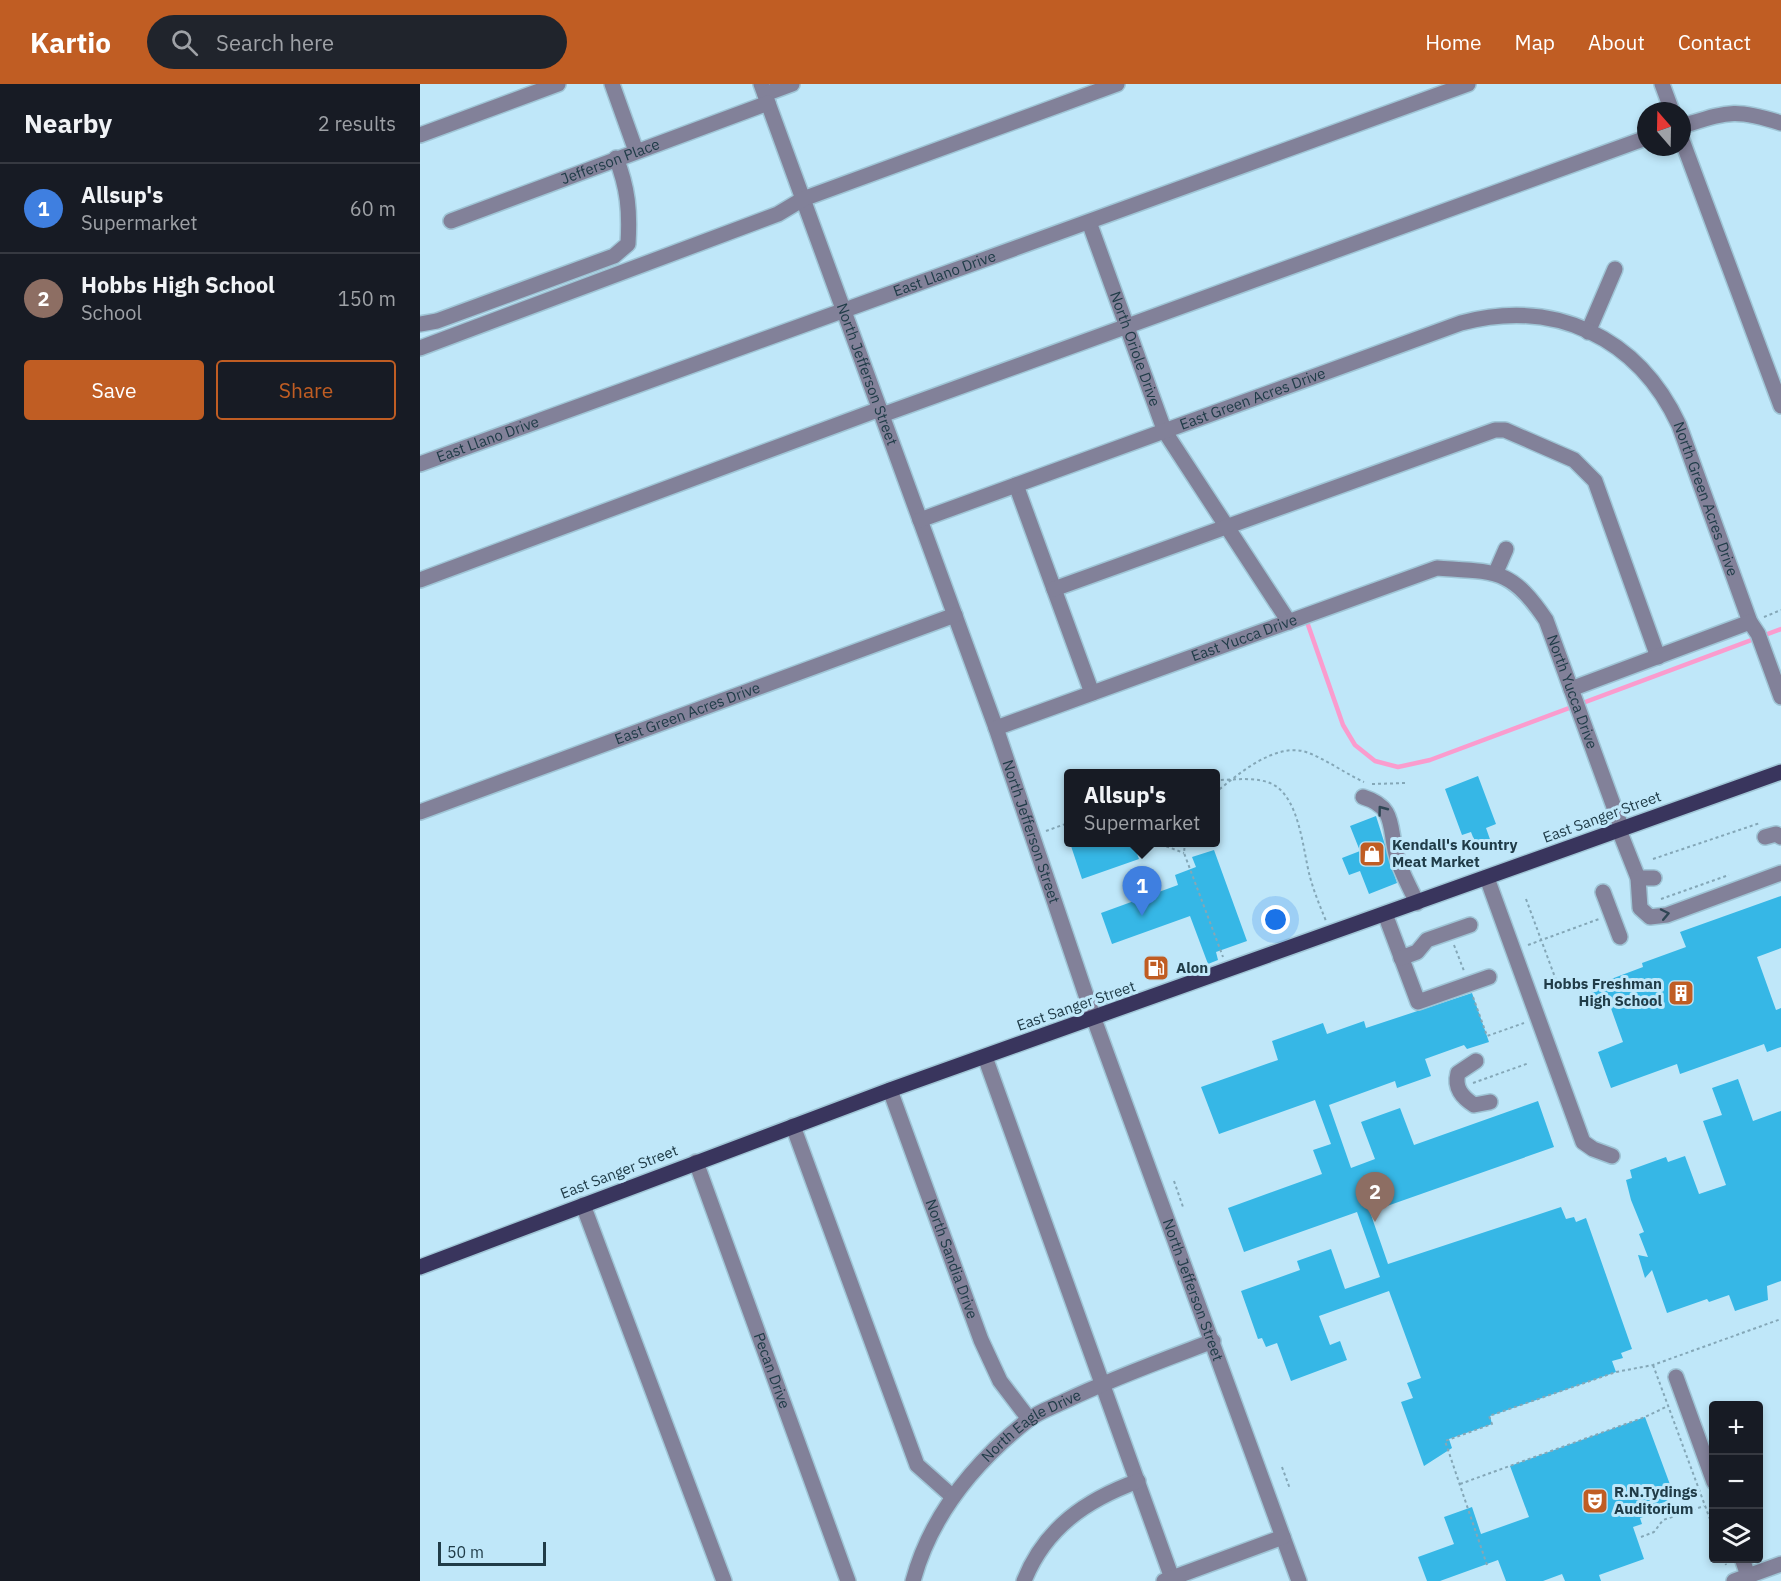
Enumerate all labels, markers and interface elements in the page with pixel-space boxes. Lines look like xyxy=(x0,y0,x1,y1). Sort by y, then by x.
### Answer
search box xyxy=(147,15,567,69)
text: Kartio xyxy=(30,24,111,61)
icon: search xyxy=(168,26,201,59)
text: Search here xyxy=(216,28,334,57)
text: Home xyxy=(1425,28,1482,56)
text: Map xyxy=(1515,28,1555,56)
text: About xyxy=(1588,28,1645,56)
text: Contact xyxy=(1678,28,1751,56)
north arrow xyxy=(1637,102,1691,156)
text: Nearby xyxy=(24,106,112,140)
text: 2 results xyxy=(318,110,396,137)
street label: Jefferson Place xyxy=(558,134,662,188)
text: Allsup's xyxy=(81,180,163,209)
text: 1 xyxy=(38,195,50,222)
text: 60 m xyxy=(350,195,396,222)
text: Supermarket xyxy=(81,209,198,236)
street label: East Llano Drive xyxy=(891,246,998,301)
text: Hobbs High School xyxy=(81,270,275,299)
text: 2 xyxy=(38,285,50,312)
text: 150 m xyxy=(338,285,396,312)
street label: North Oriole Drive xyxy=(1106,289,1165,409)
text: School xyxy=(81,299,142,326)
street label: North Jefferson Street xyxy=(833,300,902,448)
button: Save xyxy=(24,360,204,420)
button: Share xyxy=(216,360,396,420)
street label: East Green Acres Drive xyxy=(1177,363,1328,434)
street label: East Llano Drive xyxy=(434,412,541,466)
street label: North Green Acres Drive xyxy=(1670,419,1743,579)
street label: East Yucca Drive xyxy=(1188,610,1300,665)
street label: North Yucca Drive xyxy=(1543,632,1602,751)
street label: East Green Acres Drive xyxy=(612,678,763,749)
street label: North Jefferson Street xyxy=(998,757,1064,906)
popup xyxy=(1064,769,1220,847)
text: Allsup's xyxy=(1084,780,1166,809)
street label: East Sanger Street xyxy=(1540,786,1663,847)
one-way arrow xyxy=(1379,806,1390,817)
text: Supermarket xyxy=(1084,809,1200,836)
place label: Kendall's Kountry Meat Market xyxy=(1392,835,1518,871)
shop icon: Kendall's Kountry Meat Market xyxy=(1357,839,1387,869)
pin: 1 xyxy=(1122,866,1162,916)
your location xyxy=(1261,905,1290,934)
one-way arrow xyxy=(1660,908,1670,921)
fuel station icon: Alon xyxy=(1141,953,1171,983)
place label: Alon xyxy=(1176,958,1208,977)
place label: Hobbs Freshman High School xyxy=(1543,974,1662,1010)
street label: East Sanger Street xyxy=(1014,976,1138,1035)
building icon: Hobbs Freshman High School xyxy=(1666,978,1696,1008)
street label: East Sanger Street xyxy=(557,1140,680,1203)
pin: 2 xyxy=(1356,1172,1394,1222)
street label: North Sandia Drive xyxy=(922,1196,983,1321)
street label: North Jefferson Street xyxy=(1159,1216,1228,1364)
street label: Pecan Drive xyxy=(750,1330,795,1411)
street label: North Eagle Drive xyxy=(977,1385,1084,1466)
map controls xyxy=(1709,1401,1763,1563)
button: + xyxy=(1709,1401,1763,1455)
button: − xyxy=(1709,1455,1763,1509)
place label: R.N.Tydings Auditorium xyxy=(1614,1482,1698,1518)
theatre icon: R.N.Tydings Auditorium xyxy=(1580,1486,1610,1516)
button: layers xyxy=(1709,1509,1763,1563)
scale bar xyxy=(438,1539,546,1566)
text: 50 m xyxy=(447,1542,484,1562)

